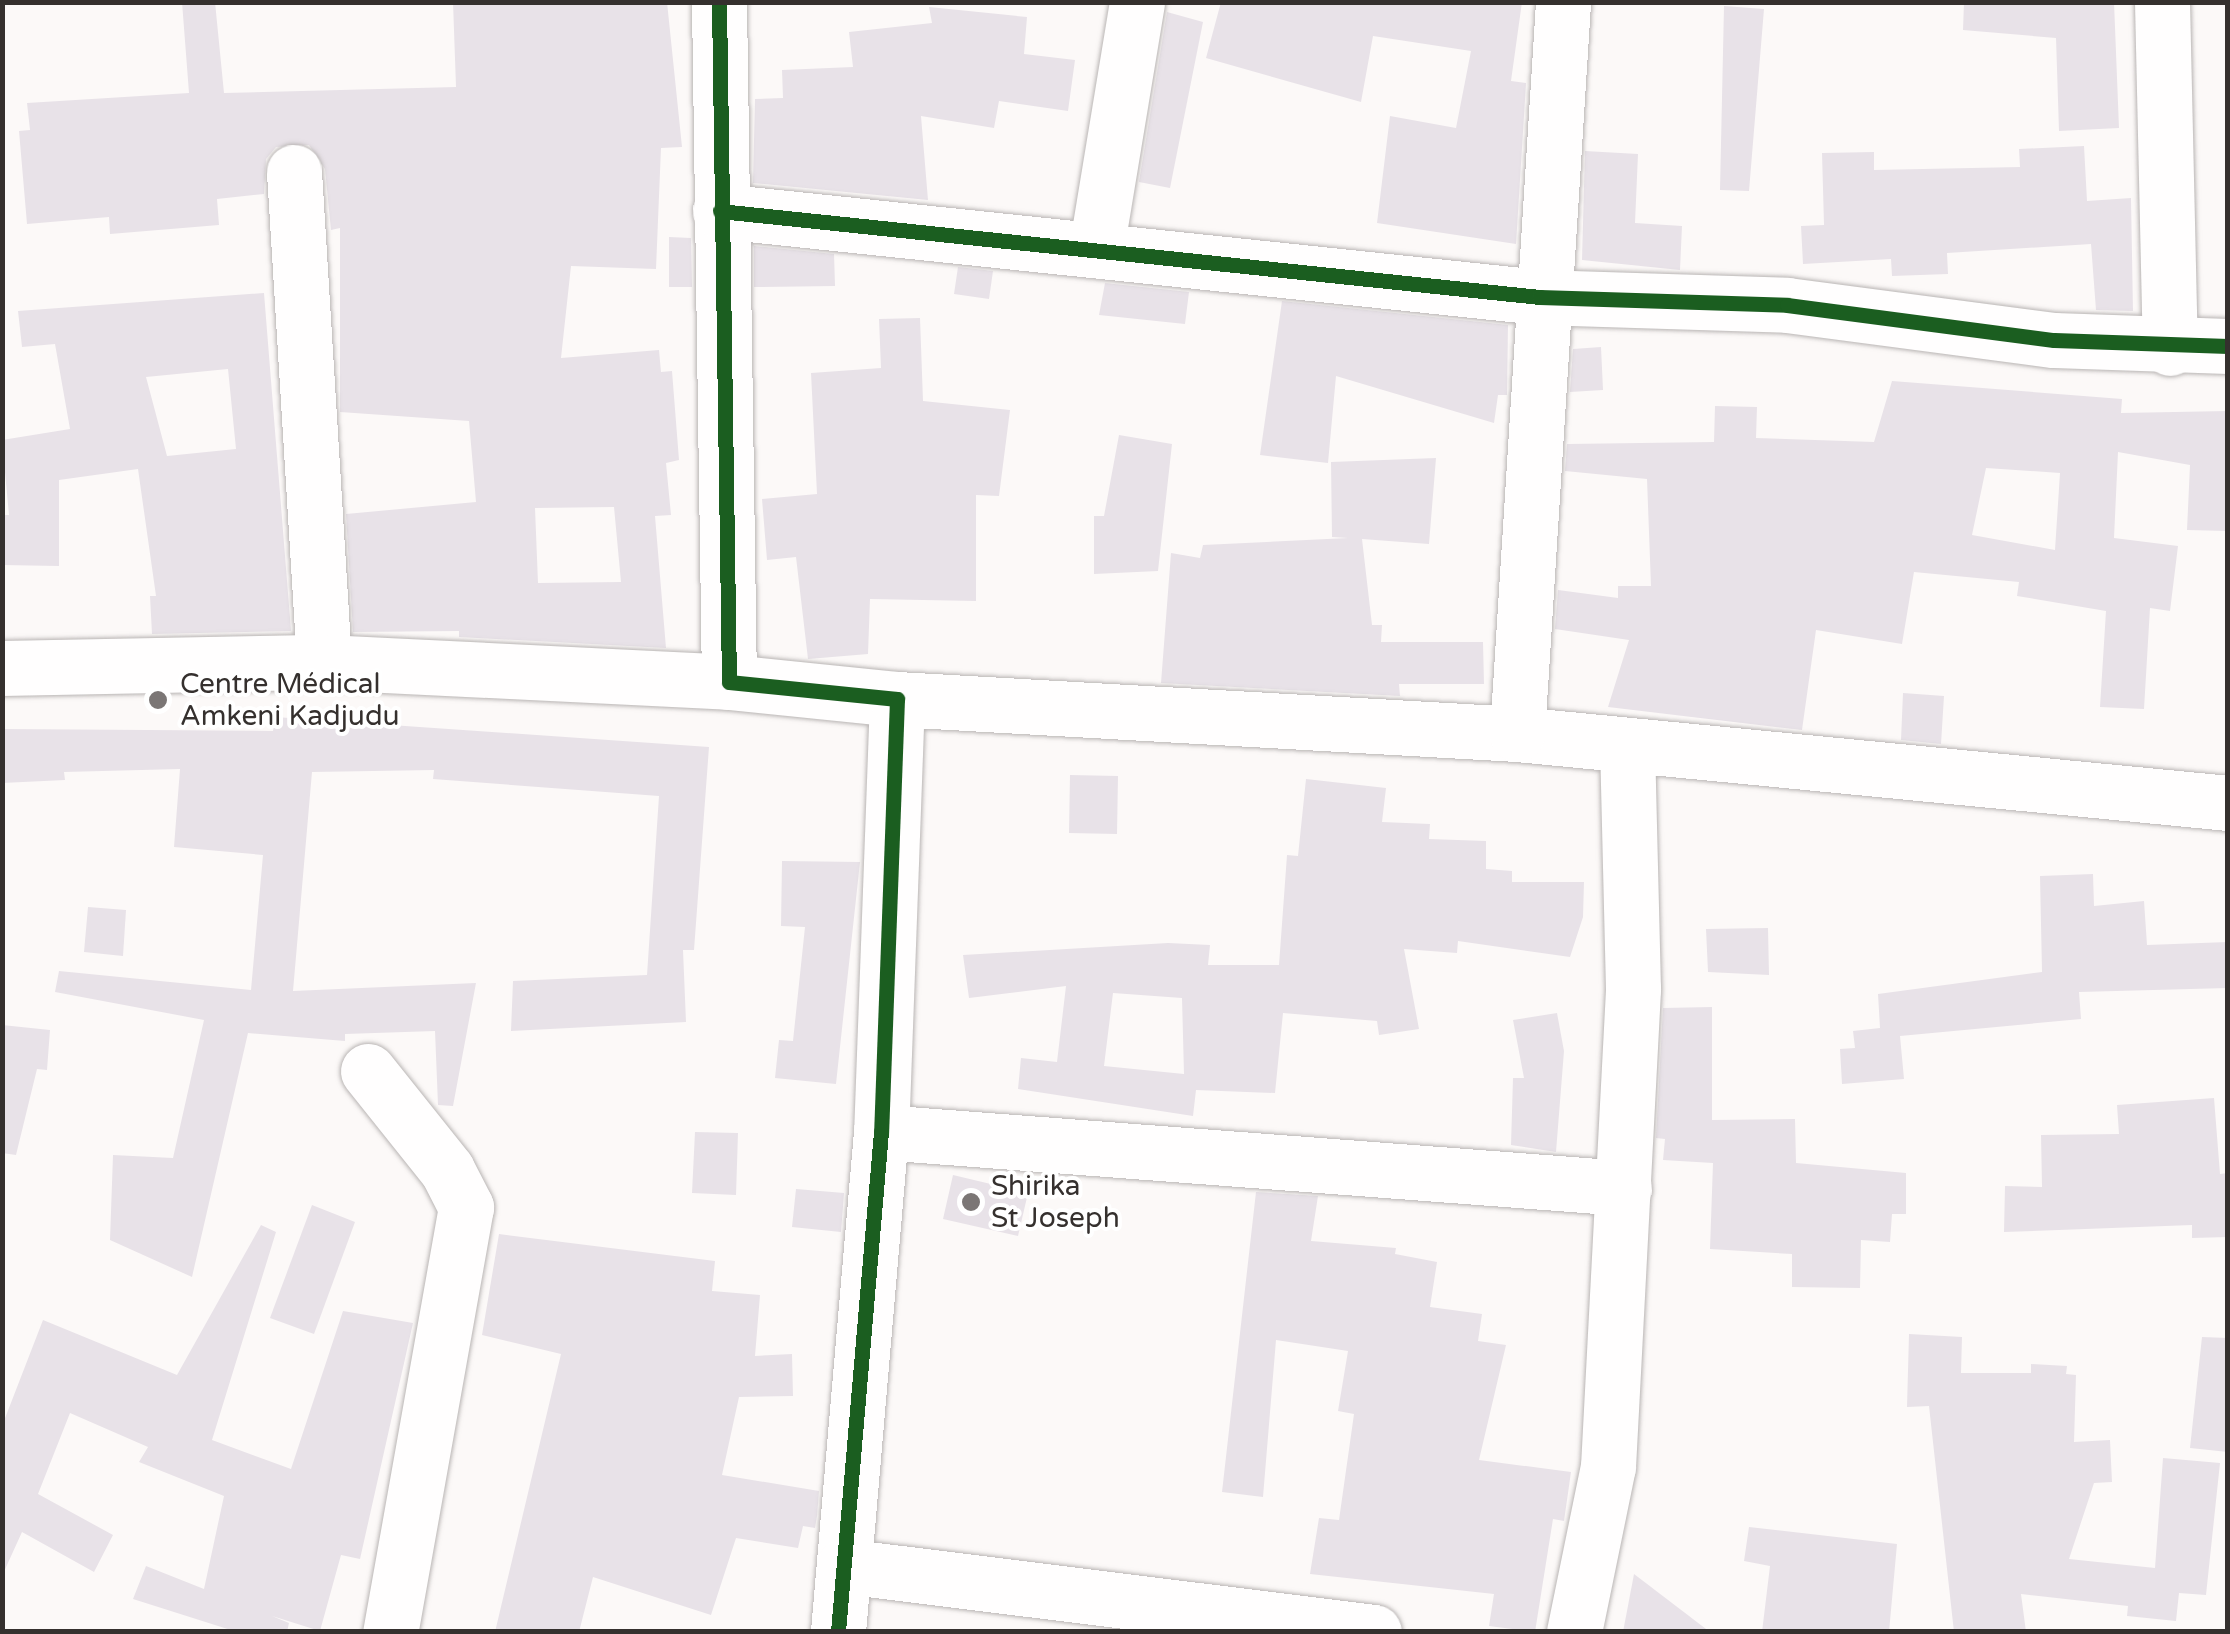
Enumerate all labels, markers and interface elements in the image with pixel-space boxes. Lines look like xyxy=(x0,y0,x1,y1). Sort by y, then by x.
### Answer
place label: Centre Médical Amkeni Kadjudu xyxy=(180,667,400,733)
marker: Centre Médical Amkeni Kadjudu xyxy=(145,687,171,713)
place label: Shirika St Joseph xyxy=(991,1169,1120,1235)
marker: Shirika St Joseph xyxy=(960,1191,982,1213)

